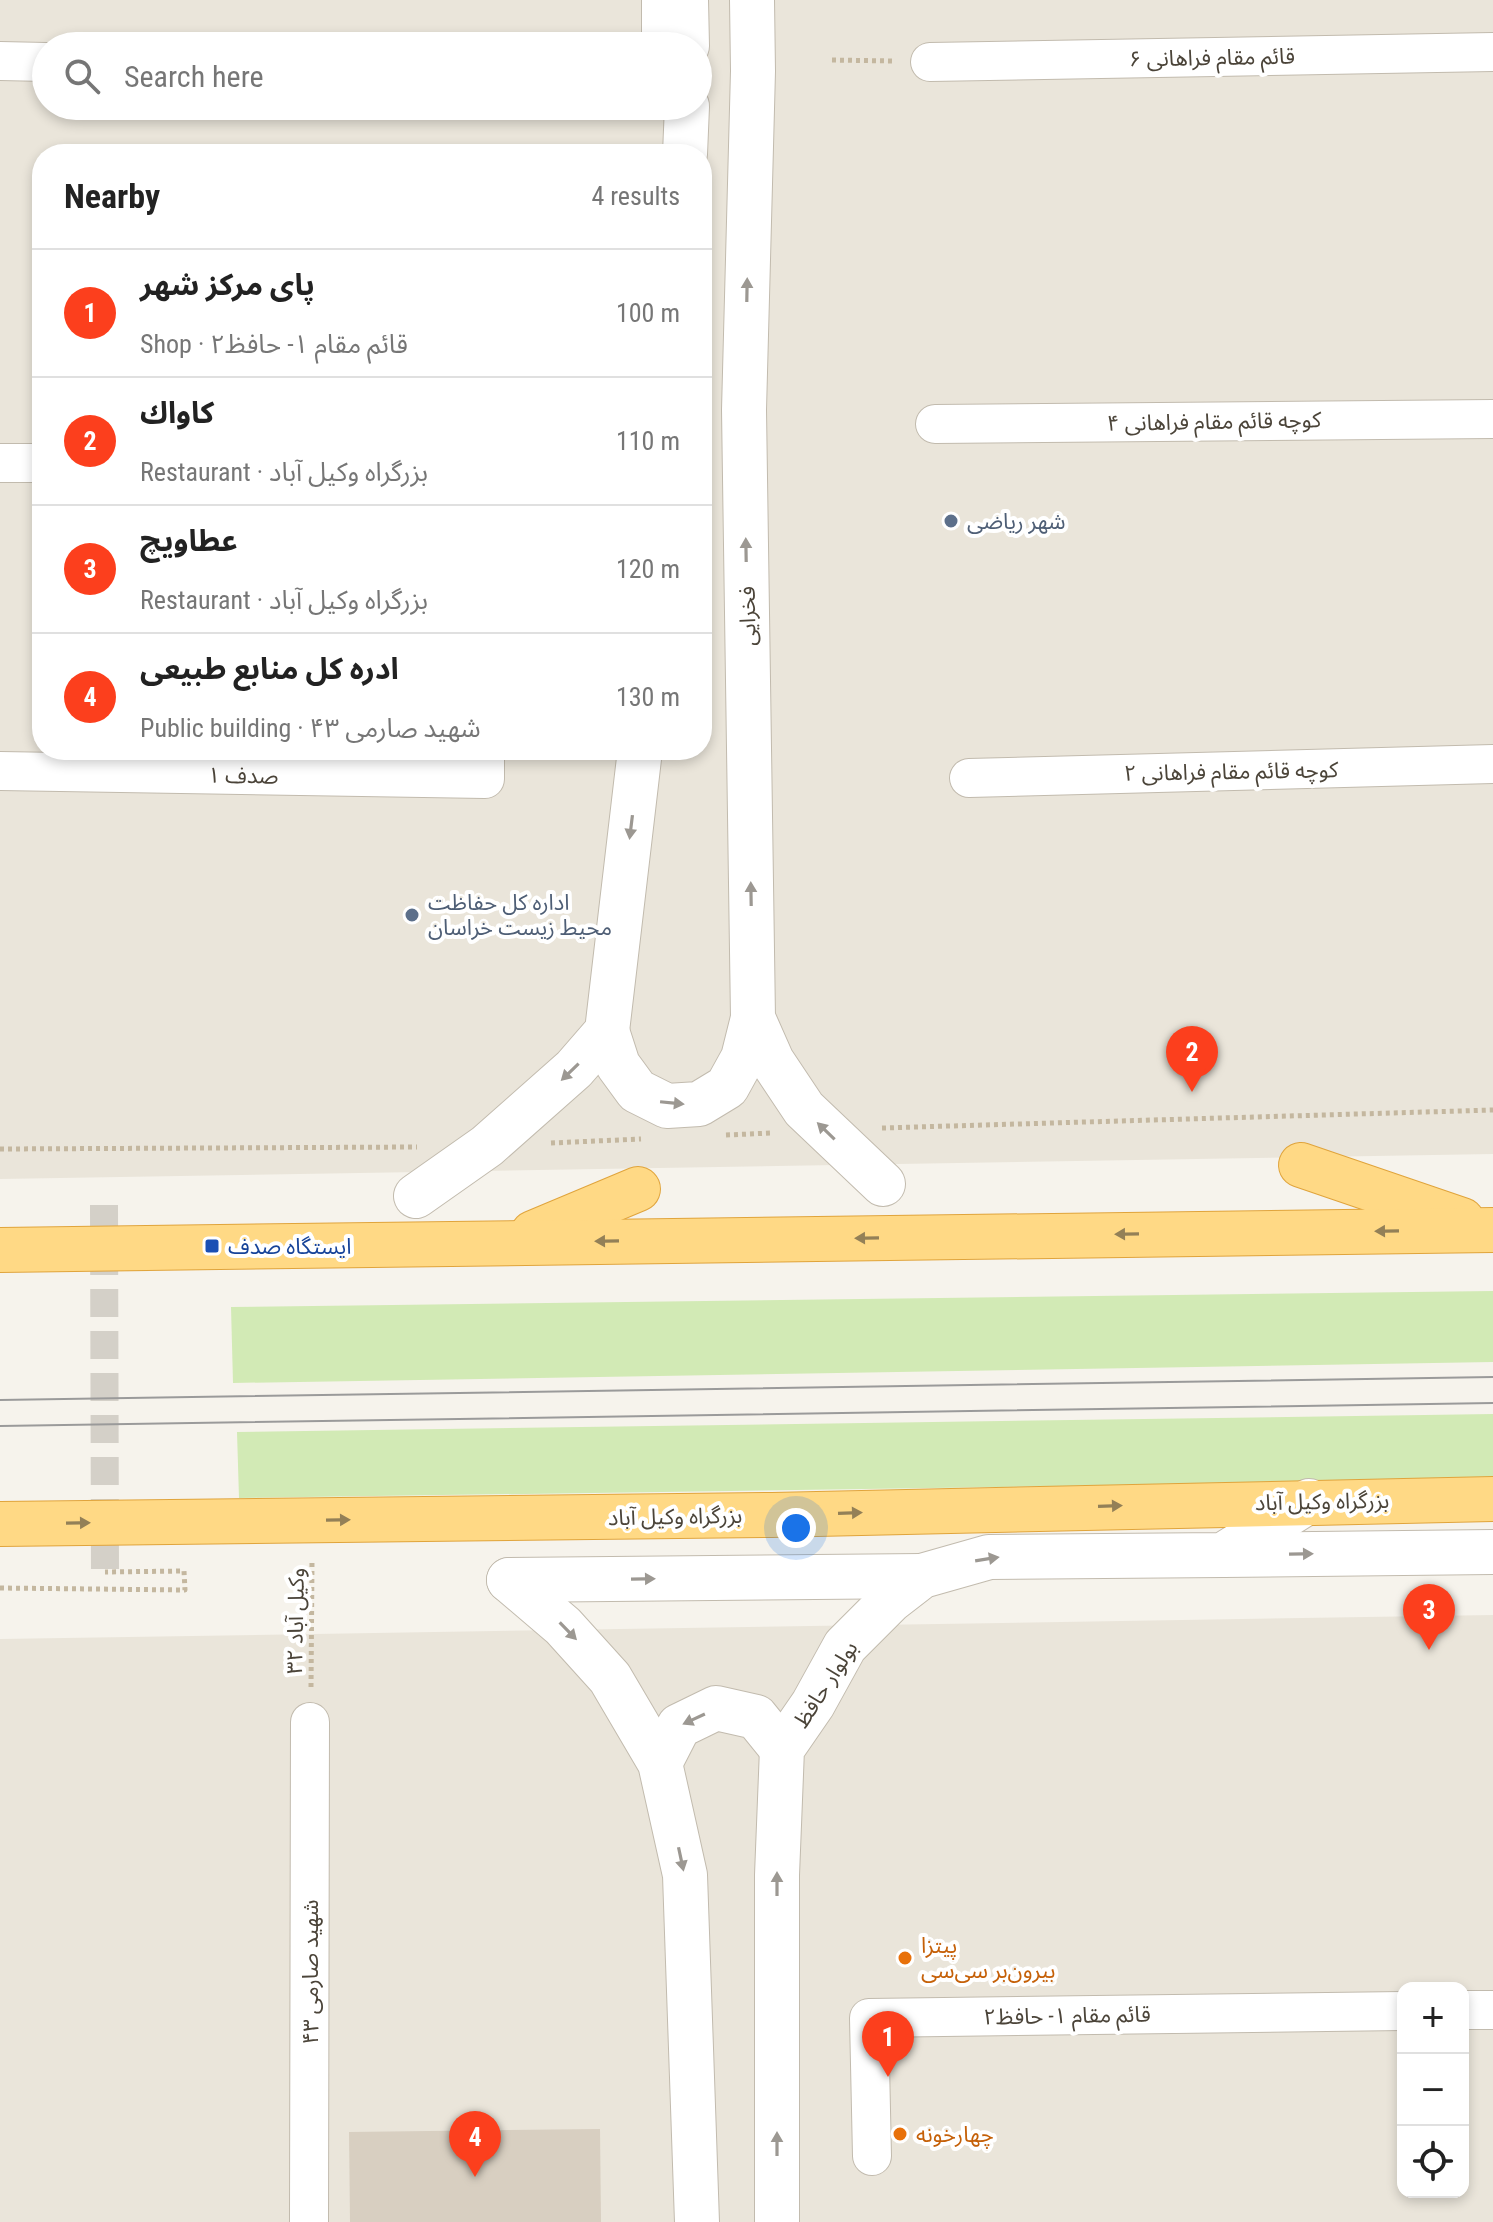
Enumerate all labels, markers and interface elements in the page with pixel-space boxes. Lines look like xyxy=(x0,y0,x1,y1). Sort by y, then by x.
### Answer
search box xyxy=(32,32,712,120)
street label: قائم مقام فراهانی ۶ xyxy=(1129,44,1295,75)
icon: search xyxy=(60,54,104,98)
text: Search here xyxy=(124,59,264,94)
text: Nearby xyxy=(64,176,160,216)
text: 4 results xyxy=(591,181,680,211)
text: پای مرکز شهر xyxy=(140,267,315,302)
one-way arrow xyxy=(741,277,754,302)
text: 1 xyxy=(83,298,97,328)
text: 100 m xyxy=(616,298,680,328)
text: Shop · قائم مقام ۱- حافظ۲ xyxy=(140,329,408,359)
text: كاواك xyxy=(140,395,214,430)
street label: کوچه قائم مقام فراهانی ۴ xyxy=(1107,407,1322,440)
text: 2 xyxy=(83,426,97,456)
text: 110 m xyxy=(616,426,680,456)
text: Restaurant · بزرگراه وکیل آباد xyxy=(140,457,428,487)
place label: شهر ریاضی xyxy=(967,509,1066,535)
marker: شهر ریاضی xyxy=(942,512,960,530)
text: عطاویچ xyxy=(140,523,238,558)
one-way arrow xyxy=(740,537,752,562)
text: 3 xyxy=(83,554,97,584)
text: 120 m xyxy=(616,554,680,584)
text: Restaurant · بزرگراه وکیل آباد xyxy=(140,585,428,615)
street label: فخرایی xyxy=(734,586,761,646)
text: ادره کل منابع طبیعی xyxy=(140,651,399,686)
text: 4 xyxy=(83,682,97,712)
text: 130 m xyxy=(616,682,680,712)
text: Public building · شهید صارمی ۴۳ xyxy=(140,713,481,743)
street label: کوچه قائم مقام فراهانی ۲ xyxy=(1124,757,1339,790)
street label: صدف ۱ xyxy=(207,762,279,789)
one-way arrow xyxy=(624,815,637,840)
one-way arrow xyxy=(745,881,757,906)
place label: اداره کل حفاظت محیط زیست خراسان xyxy=(428,890,612,941)
marker: اداره کل حفاظت محیط زیست خراسان xyxy=(403,906,421,924)
pin: 2 xyxy=(1166,1026,1218,1092)
one-way arrow xyxy=(561,1062,580,1080)
one-way arrow xyxy=(660,1097,685,1110)
one-way arrow xyxy=(817,1122,836,1140)
one-way arrow xyxy=(1374,1225,1399,1237)
one-way arrow xyxy=(1114,1228,1139,1241)
one-way arrow xyxy=(854,1231,879,1244)
place label: ایستگاه صدف xyxy=(228,1234,351,1259)
one-way arrow xyxy=(594,1235,619,1247)
marker: ایستگاه صدف xyxy=(203,1237,221,1255)
street label: بزرگراه وکیل آباد xyxy=(1255,1488,1389,1516)
one-way arrow xyxy=(1098,1500,1123,1512)
street label: بزرگراه وکیل آباد xyxy=(608,1503,742,1531)
one-way arrow xyxy=(838,1507,863,1519)
your location xyxy=(776,1508,816,1548)
one-way arrow xyxy=(326,1514,351,1526)
one-way arrow xyxy=(66,1517,91,1529)
one-way arrow xyxy=(1289,1548,1314,1560)
one-way arrow xyxy=(975,1553,1000,1565)
street label: وکیل آباد ۳۲ xyxy=(282,1568,309,1674)
one-way arrow xyxy=(631,1573,656,1585)
pin: 3 xyxy=(1403,1584,1455,1650)
one-way arrow xyxy=(558,1621,576,1640)
street label: بولوار حافظ xyxy=(788,1636,863,1733)
one-way arrow xyxy=(682,1712,706,1726)
one-way arrow xyxy=(675,1846,688,1871)
one-way arrow xyxy=(771,1871,783,1896)
street label: شهید صارمی ۴۳ xyxy=(298,1900,324,2044)
place label: پیتزا بیرون‌بر سی‌سی xyxy=(921,1933,1055,1983)
marker: پیتزا بیرون‌بر سی‌سی xyxy=(896,1949,914,1967)
map controls xyxy=(1397,1982,1469,2198)
button: + xyxy=(1397,1982,1469,2054)
street label: قائم مقام ۱- حافظ۲ xyxy=(983,2002,1151,2033)
pin: 1 xyxy=(862,2011,914,2077)
button: − xyxy=(1397,2054,1469,2126)
pin: 4 xyxy=(449,2111,501,2177)
place label: چهارخونه xyxy=(916,2122,994,2149)
marker: چهارخونه xyxy=(891,2125,909,2143)
button: locate xyxy=(1397,2126,1469,2198)
one-way arrow xyxy=(771,2131,783,2156)

